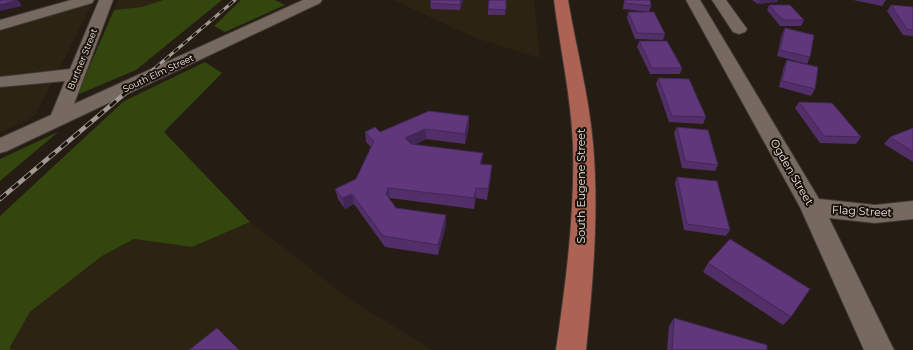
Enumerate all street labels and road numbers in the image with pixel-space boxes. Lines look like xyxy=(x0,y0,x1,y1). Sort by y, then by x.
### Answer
street label: Burtner Street xyxy=(65,27,99,91)
street label: South Elm Street xyxy=(121,52,195,94)
street label: South Eugene Street xyxy=(574,128,588,243)
street label: Ogden Street xyxy=(767,136,817,208)
street label: Flag Street xyxy=(832,202,893,220)

